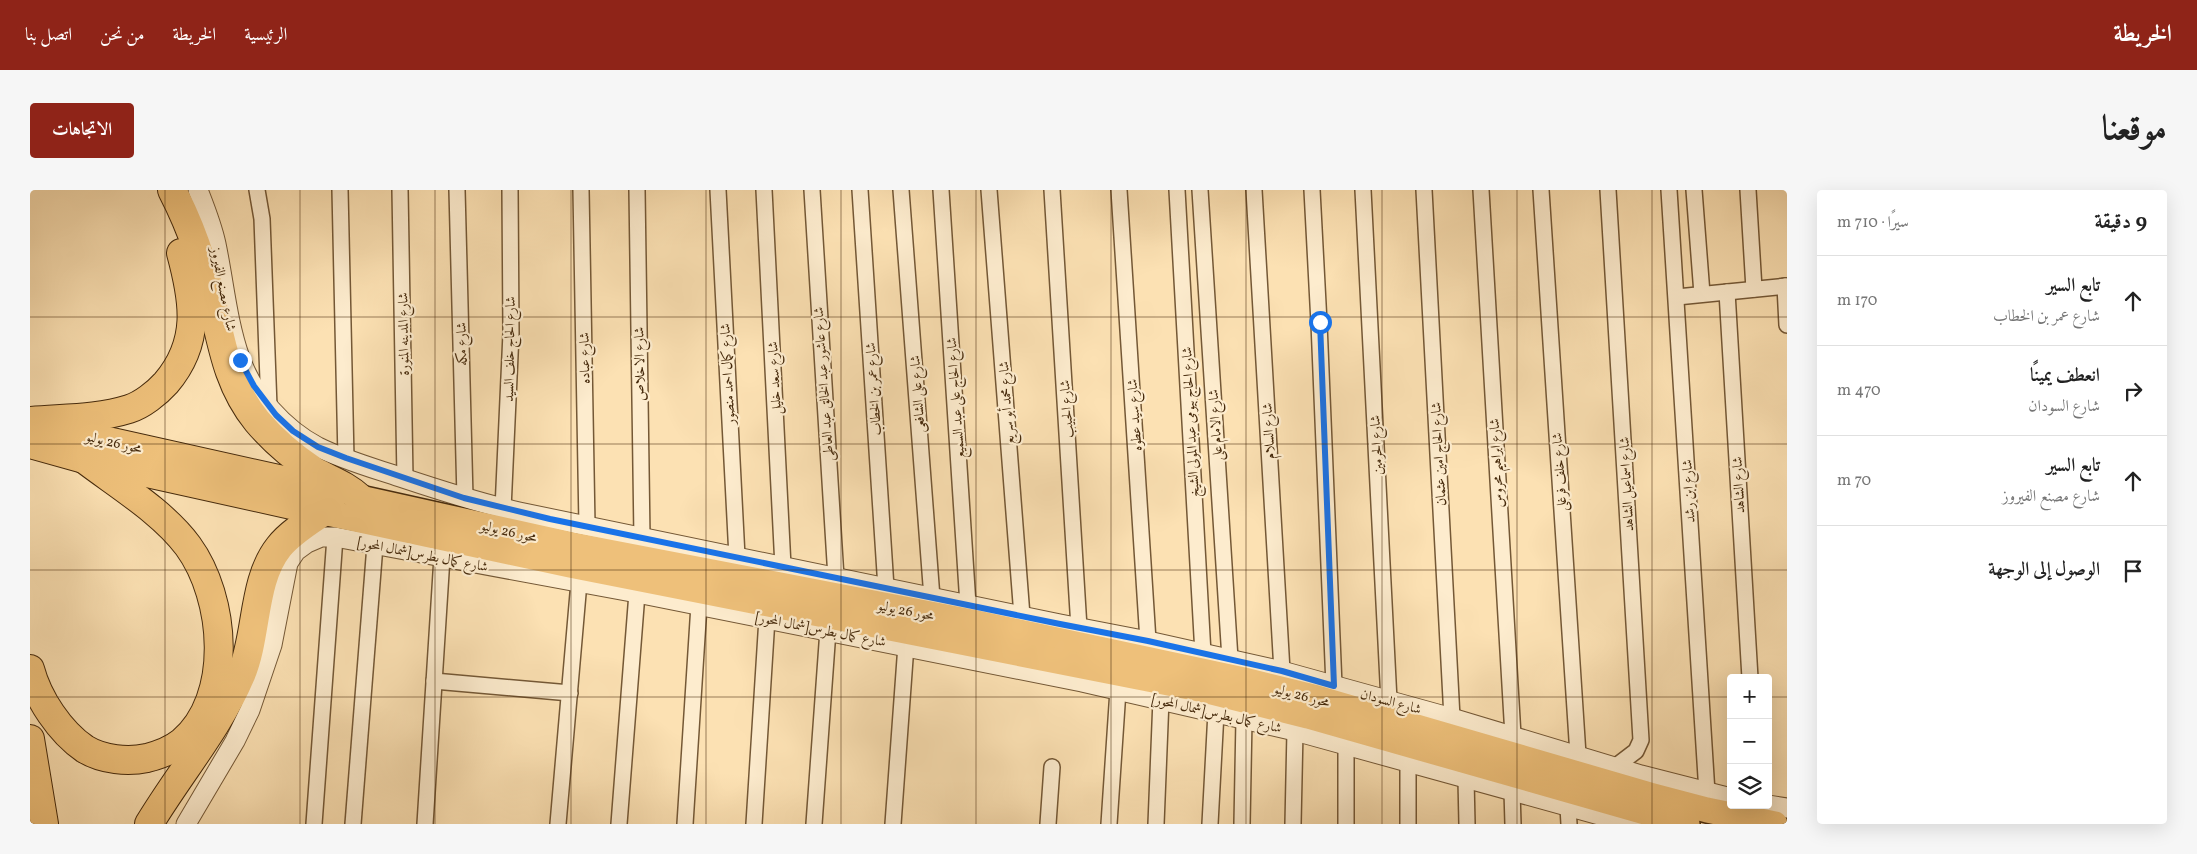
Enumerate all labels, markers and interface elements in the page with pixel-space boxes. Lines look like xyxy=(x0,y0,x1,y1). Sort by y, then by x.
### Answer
text: الخريطة xyxy=(2114,18,2172,52)
text: اتصل بنا xyxy=(25,23,72,48)
text: من نحن xyxy=(100,23,144,48)
text: الخريطة xyxy=(172,23,216,48)
text: الرئيسية xyxy=(244,23,287,48)
button: الاتجاهات xyxy=(30,103,134,158)
text: موقعنا xyxy=(2102,106,2167,154)
text: 9 دقيقة xyxy=(2095,208,2147,237)
text: سيرًا · 710 m xyxy=(1837,212,1909,234)
street label: شارع مصنع الفيروز xyxy=(202,244,240,334)
text: تابع السير xyxy=(2047,273,2100,299)
icon: ahead xyxy=(2119,287,2147,315)
text: 170 m xyxy=(1837,290,1877,312)
street label: شارع المدينه المنورة xyxy=(394,292,416,376)
street label: شارع الحاج خلف السيد xyxy=(500,296,523,402)
street label: شارع عاشور عبد الخالق عبد العاطى xyxy=(810,306,840,462)
text: شارع عمر بن الخطاب xyxy=(1993,306,2100,328)
route start xyxy=(1309,311,1332,334)
street label: شارع مكه xyxy=(453,322,473,366)
street label: شارع كمال احمد منصور xyxy=(716,323,742,427)
street label: شارع الاخلاص xyxy=(630,327,652,401)
street label: شارع عباده xyxy=(576,332,596,384)
street label: شارع الحاج على عبد السميع xyxy=(943,336,973,459)
street label: شارع سعد خليل xyxy=(764,341,788,415)
street label: شارع عمر بن الخطاب xyxy=(862,341,888,436)
street label: شارع الحاج بيومى عبد المولى الشيخ xyxy=(1178,346,1207,498)
route end xyxy=(229,349,252,372)
street label: شارع على الشافعى xyxy=(906,354,932,433)
street label: شارع محمد أبو سريع xyxy=(993,360,1023,446)
text: انعطف يمينًا xyxy=(2030,363,2100,389)
icon: right xyxy=(2119,377,2147,405)
street label: شارع سيد عطوه xyxy=(1123,378,1148,452)
street label: شارع الحبيب xyxy=(1056,379,1080,439)
text: 470 m xyxy=(1837,380,1881,402)
street label: شارع الامام على xyxy=(1205,388,1230,461)
text: شارع السودان xyxy=(2028,396,2100,418)
street label: شارع الحاج امين عثمان xyxy=(1427,401,1454,506)
street label: شارع السلام xyxy=(1259,402,1282,460)
street label: شارع الحرمين xyxy=(1366,414,1390,475)
street label: شارع ابراهيم محروس xyxy=(1486,418,1512,508)
street label: محور 26 يوليو xyxy=(82,427,144,459)
street label: شارع خلف فرغلى xyxy=(1548,432,1574,512)
street label: شارع اسماعيل الشاهد xyxy=(1616,436,1640,532)
text: تابع السير xyxy=(2047,453,2100,479)
street label: شارع الشاهد xyxy=(1729,456,1751,514)
street label: شارع ابن رشد xyxy=(1678,459,1702,523)
icon: ahead xyxy=(2119,467,2147,495)
text: 70 m xyxy=(1837,470,1871,492)
text: شارع مصنع الفيروز xyxy=(2002,486,2100,508)
street label: محور 26 يوليو xyxy=(477,516,539,548)
street label: شارع كمال بطرس[شمال المحور] xyxy=(356,533,490,578)
text: الوصول إلى الوجهة xyxy=(1988,557,2100,583)
icon: arrive xyxy=(2119,557,2147,585)
street label: محور 26 يوليو xyxy=(874,596,936,626)
street label: شارع كمال بطرس[شمال المحور] xyxy=(754,608,888,653)
map controls xyxy=(1727,674,1772,809)
button: + xyxy=(1727,674,1772,719)
street label: محور 26 يوليو xyxy=(1270,679,1332,713)
street label: شارع السودان xyxy=(1358,685,1423,721)
street label: شارع كمال بطرس[شمال المحور] xyxy=(1150,690,1283,740)
button: − xyxy=(1727,719,1772,764)
button: layers xyxy=(1727,764,1772,809)

